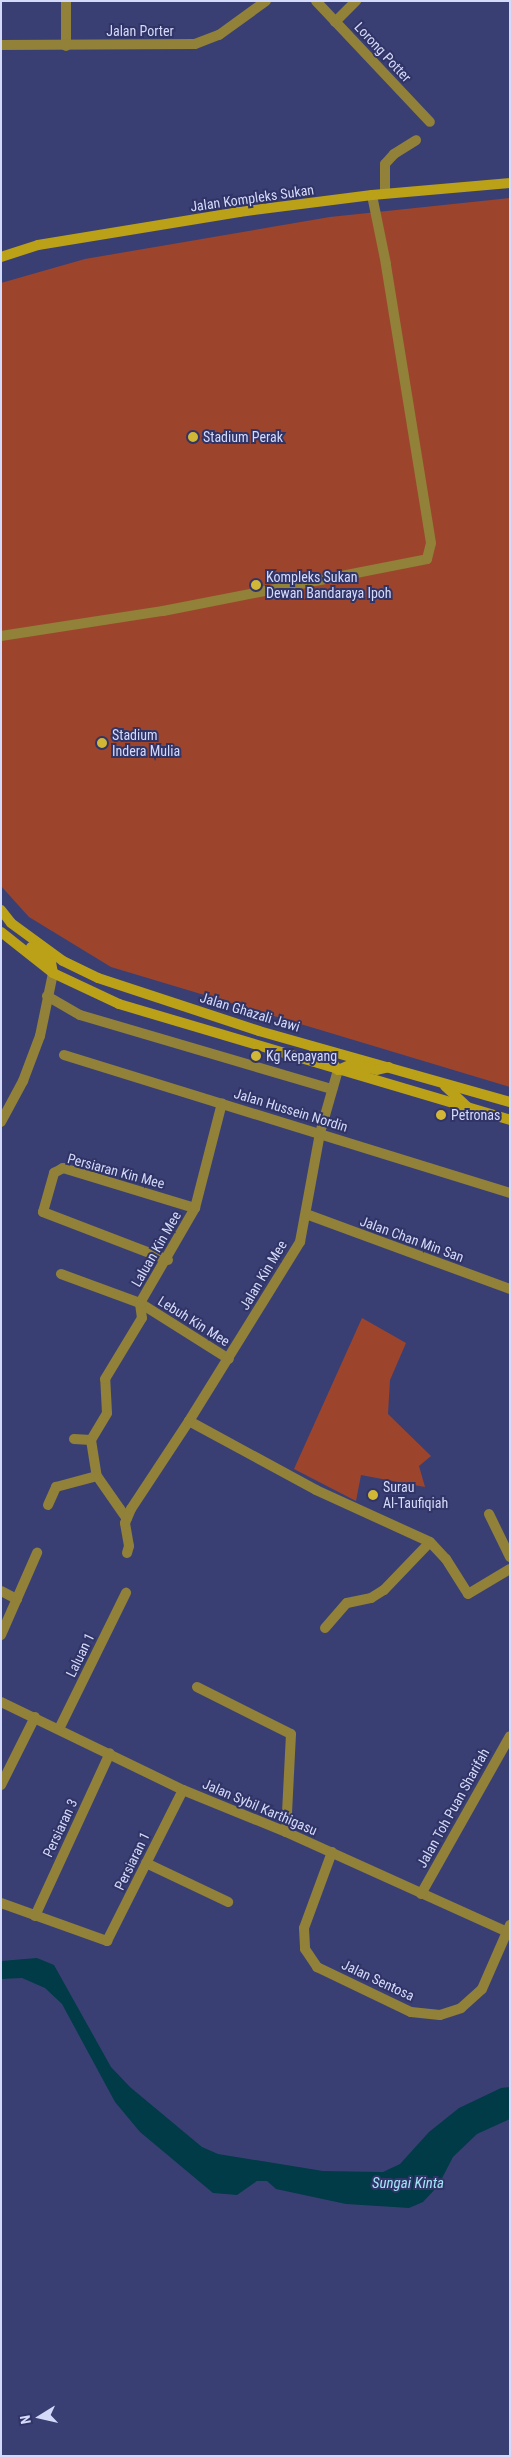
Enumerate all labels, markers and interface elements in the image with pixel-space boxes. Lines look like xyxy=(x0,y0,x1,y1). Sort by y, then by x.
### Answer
street label: Lorong Potter xyxy=(351,19,415,85)
street label: Jalan Porter xyxy=(106,23,174,39)
street label: Jalan Kompleks Sukan xyxy=(189,181,315,215)
place label: Stadium Perak xyxy=(203,429,283,445)
marker: Stadium Perak xyxy=(187,431,199,443)
place label: Kompleks Sukan Dewan Bandaraya Ipoh xyxy=(266,569,392,602)
marker: Kompleks Sukan Dewan Bandaraya Ipoh xyxy=(250,579,262,591)
place label: Stadium Indera Mulia xyxy=(112,727,180,760)
marker: Stadium Indera Mulia xyxy=(96,737,108,749)
street label: Jalan Ghazali Jawi xyxy=(198,989,302,1035)
place label: Kg Kepayang xyxy=(266,1048,337,1064)
marker: Kg Kepayang xyxy=(250,1050,262,1062)
street label: Jalan Hussein Nordin xyxy=(232,1085,350,1135)
place label: Petronas xyxy=(451,1107,500,1123)
marker: Petronas xyxy=(435,1109,447,1121)
street label: Persiaran Kin Mee xyxy=(66,1150,166,1192)
street label: Laluan Kin Mee xyxy=(128,1208,184,1290)
street label: Jalan Chan Min San xyxy=(358,1212,466,1266)
street label: Jalan Kin Mee xyxy=(236,1237,290,1313)
street label: Lebuh Kin Mee xyxy=(155,1292,233,1350)
place label: Surau Al-Taufiqiah xyxy=(383,1479,448,1511)
marker: Surau Al-Taufiqiah xyxy=(367,1489,379,1501)
street label: Laluan 1 xyxy=(62,1630,98,1680)
street label: Jalan Toh Puan Sharifah xyxy=(413,1745,493,1871)
street label: Jalan Sybil Karthigasu xyxy=(200,1775,320,1839)
street label: Persiaran 3 xyxy=(39,1796,81,1860)
street label: Persiaran 1 xyxy=(111,1829,153,1893)
street label: Jalan Sentosa xyxy=(339,1956,417,2004)
water label: Sungai Kinta xyxy=(372,2175,444,2193)
north arrow xyxy=(15,2392,65,2442)
text: N xyxy=(17,2414,34,2425)

